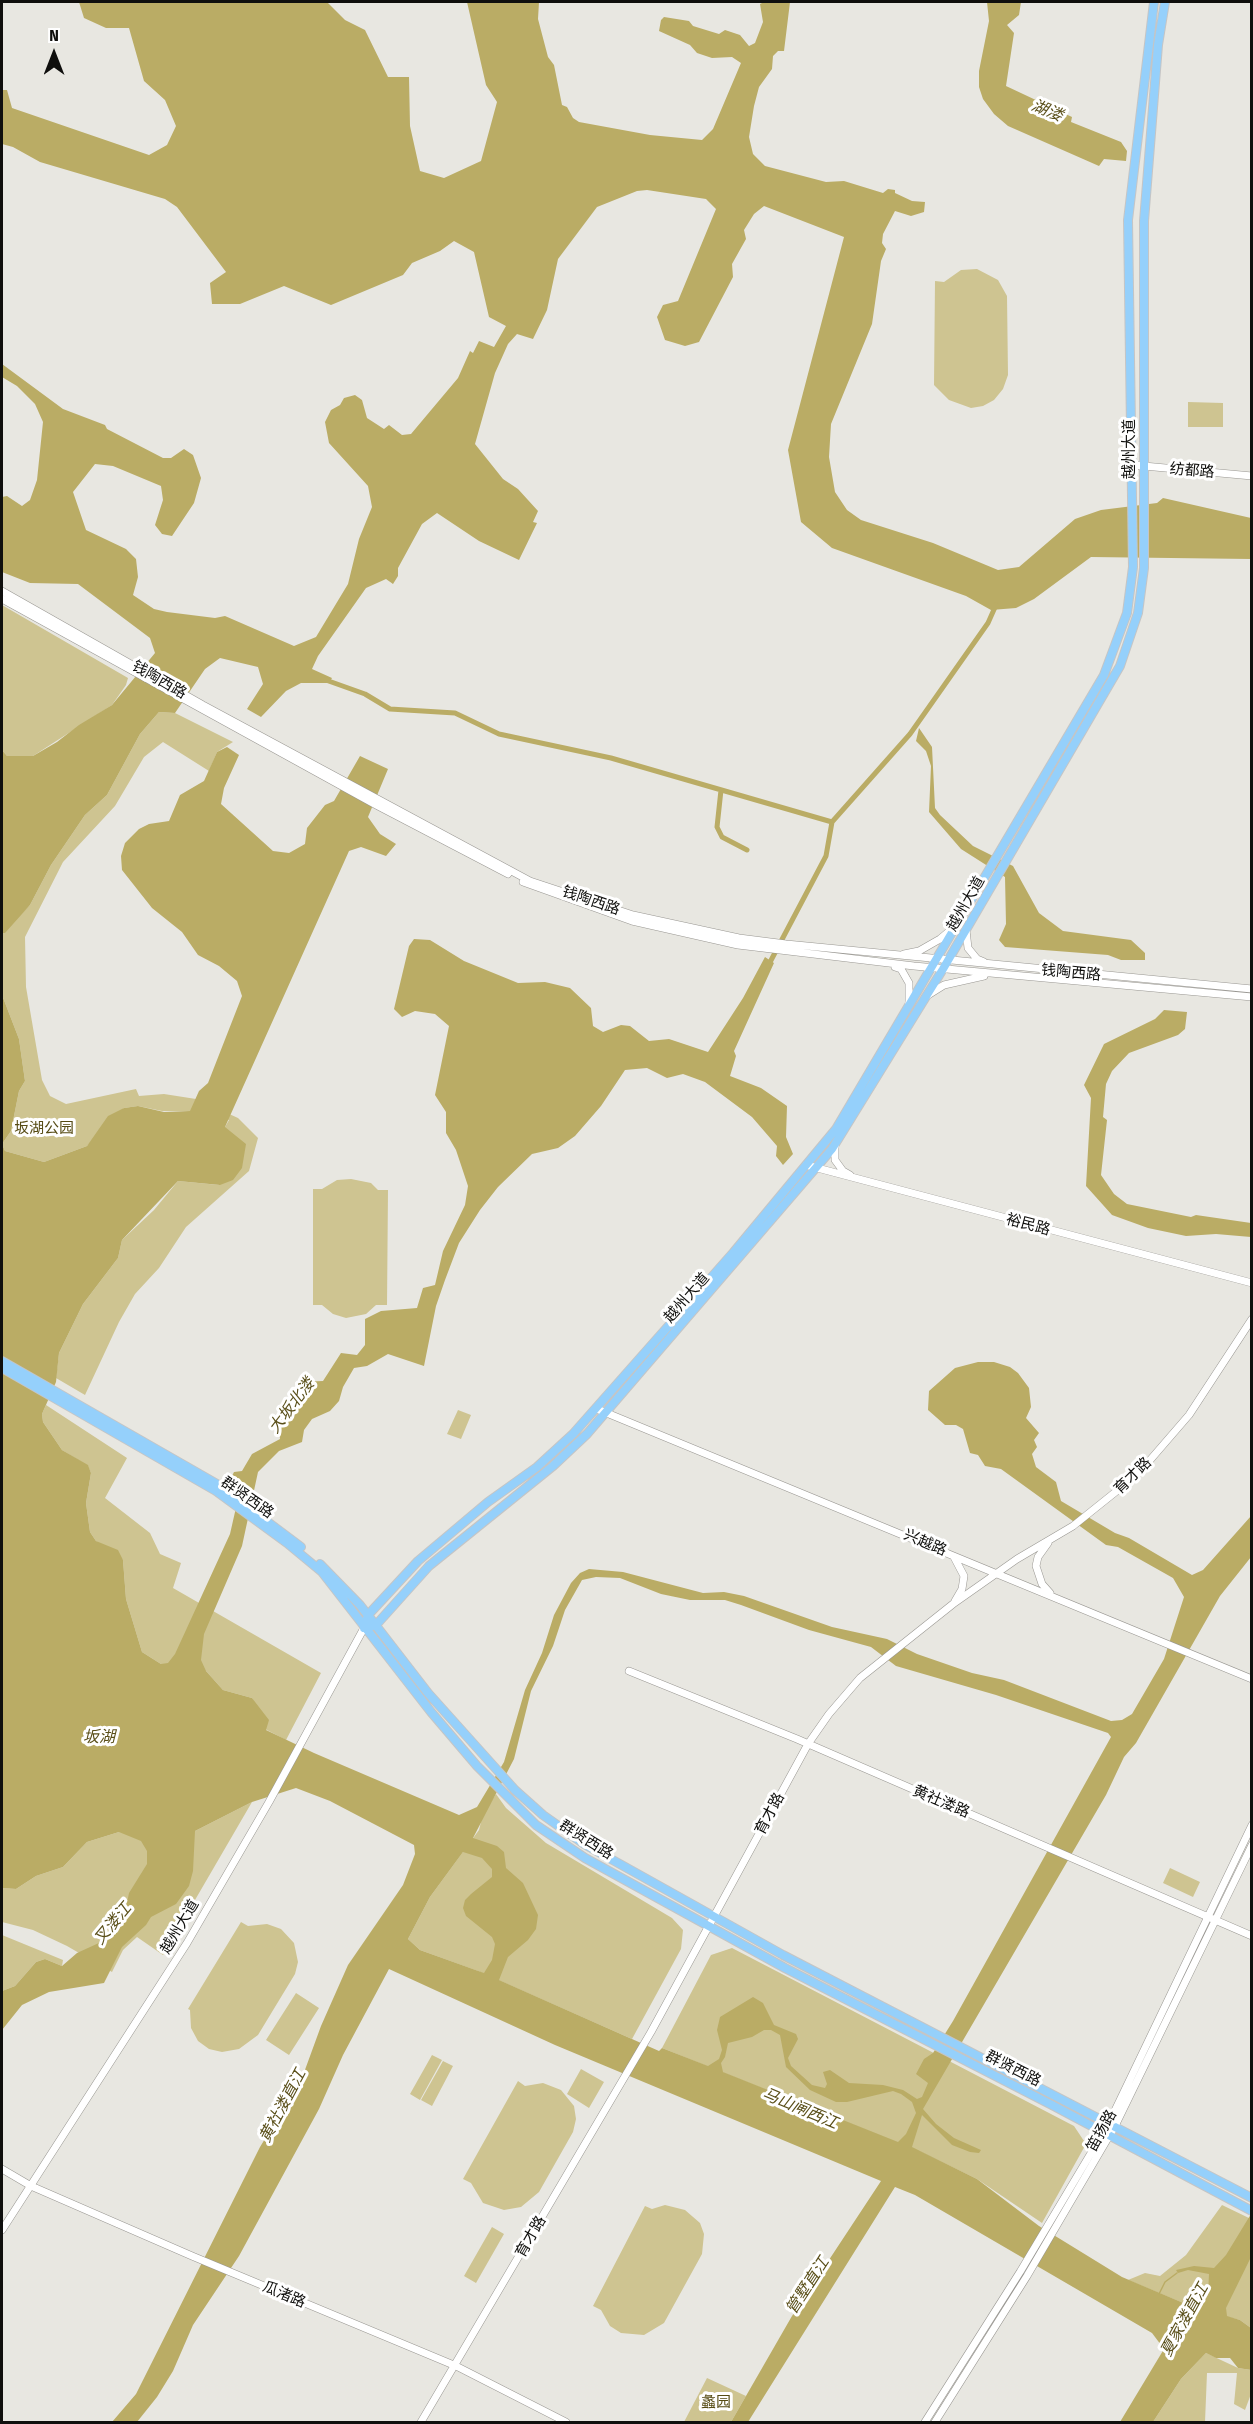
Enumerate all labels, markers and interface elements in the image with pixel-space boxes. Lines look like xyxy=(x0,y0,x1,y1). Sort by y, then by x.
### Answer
north arrow xyxy=(24,24,84,84)
text: N xyxy=(49,26,59,45)
water label: 湖溇 xyxy=(1029,96,1065,126)
street label: 越州大道 xyxy=(1121,419,1139,479)
street label: 纺都路 xyxy=(1169,460,1215,482)
street label: 钱陶西路 xyxy=(129,657,189,703)
street label: 越州大道 xyxy=(943,874,989,934)
street label: 钱陶西路 xyxy=(560,883,622,919)
street label: 钱陶西路 xyxy=(1040,961,1102,985)
park label: 坂湖公园 xyxy=(14,1120,74,1138)
street label: 裕民路 xyxy=(1004,1210,1052,1240)
street label: 越州大道 xyxy=(661,1269,713,1327)
water label: 大坂北溇 xyxy=(265,1375,319,1437)
street label: 育才路 xyxy=(1111,1454,1155,1498)
street label: 群贤西路 xyxy=(217,1473,277,1523)
street label: 兴越路 xyxy=(901,1526,949,1560)
water label: 坂湖 xyxy=(83,1728,115,1748)
street label: 黄社溇路 xyxy=(910,1782,972,1822)
street label: 育才路 xyxy=(751,1790,789,1838)
street label: 群贤西路 xyxy=(556,1816,616,1864)
street label: 越州大道 xyxy=(157,1897,203,1957)
water label: 叉溇江 xyxy=(90,1899,136,1949)
street label: 群贤西路 xyxy=(982,2047,1044,2091)
water label: 黄社溇直江 xyxy=(256,2066,310,2146)
water label: 马山闸西江 xyxy=(759,2085,841,2133)
street label: 笛扬路 xyxy=(1083,2107,1121,2155)
street label: 育才路 xyxy=(512,2213,550,2261)
water label: 管墅直江 xyxy=(783,2254,833,2318)
street label: 瓜渚路 xyxy=(260,2278,308,2312)
water label: 夏家溇直江 xyxy=(1157,2280,1213,2360)
park label: 蠡园 xyxy=(701,2394,731,2412)

